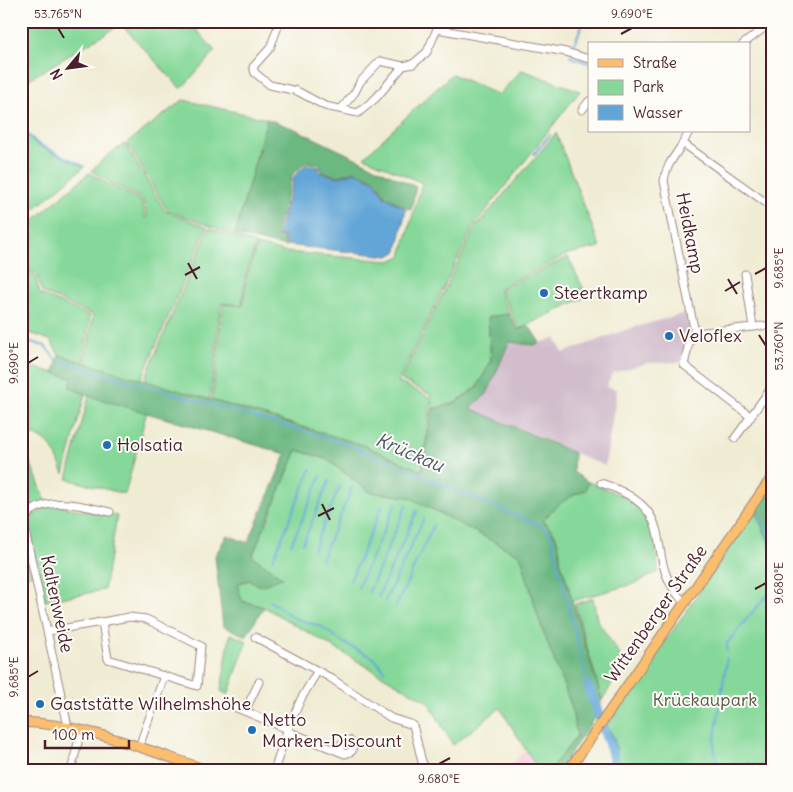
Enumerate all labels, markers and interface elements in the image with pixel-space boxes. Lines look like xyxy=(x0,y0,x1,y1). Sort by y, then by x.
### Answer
text: 53.765°N xyxy=(34,6,82,21)
text: 9.690°E xyxy=(611,6,653,21)
north arrow xyxy=(42,42,92,92)
legend xyxy=(588,42,750,132)
text: Straße xyxy=(633,53,677,72)
text: N xyxy=(46,66,67,83)
text: Park xyxy=(633,77,664,96)
text: Wasser xyxy=(633,103,683,122)
street label: Heidkamp xyxy=(671,190,710,276)
text: 9.685°E xyxy=(771,248,786,288)
place label: Steertkamp xyxy=(554,281,648,304)
marker: Steertkamp xyxy=(538,287,550,299)
text: 53.760°N xyxy=(771,321,786,371)
place label: Veloflex xyxy=(679,324,742,347)
marker: Veloflex xyxy=(663,330,675,342)
text: 9.690°E xyxy=(6,342,21,384)
water label: Krückau xyxy=(372,427,448,477)
place label: Holsatia xyxy=(117,433,183,456)
marker: Holsatia xyxy=(101,439,113,451)
street label: Wittenberger Straße xyxy=(599,540,712,687)
street label: Kaltenweide xyxy=(36,553,79,655)
text: 9.680°E xyxy=(771,562,786,604)
text: 9.685°E xyxy=(6,657,21,697)
park label: Krückaupark xyxy=(653,688,757,711)
place label: Gaststätte Wilhelmshöhe xyxy=(50,692,251,715)
marker: Gaststätte Wilhelmshöhe xyxy=(34,698,46,710)
place label: Netto Marken-Discount xyxy=(262,708,402,752)
scale bar xyxy=(45,717,129,749)
marker: Netto Marken-Discount xyxy=(246,724,258,736)
text: 100 m xyxy=(52,725,94,744)
text: 9.680°E xyxy=(418,771,460,786)

